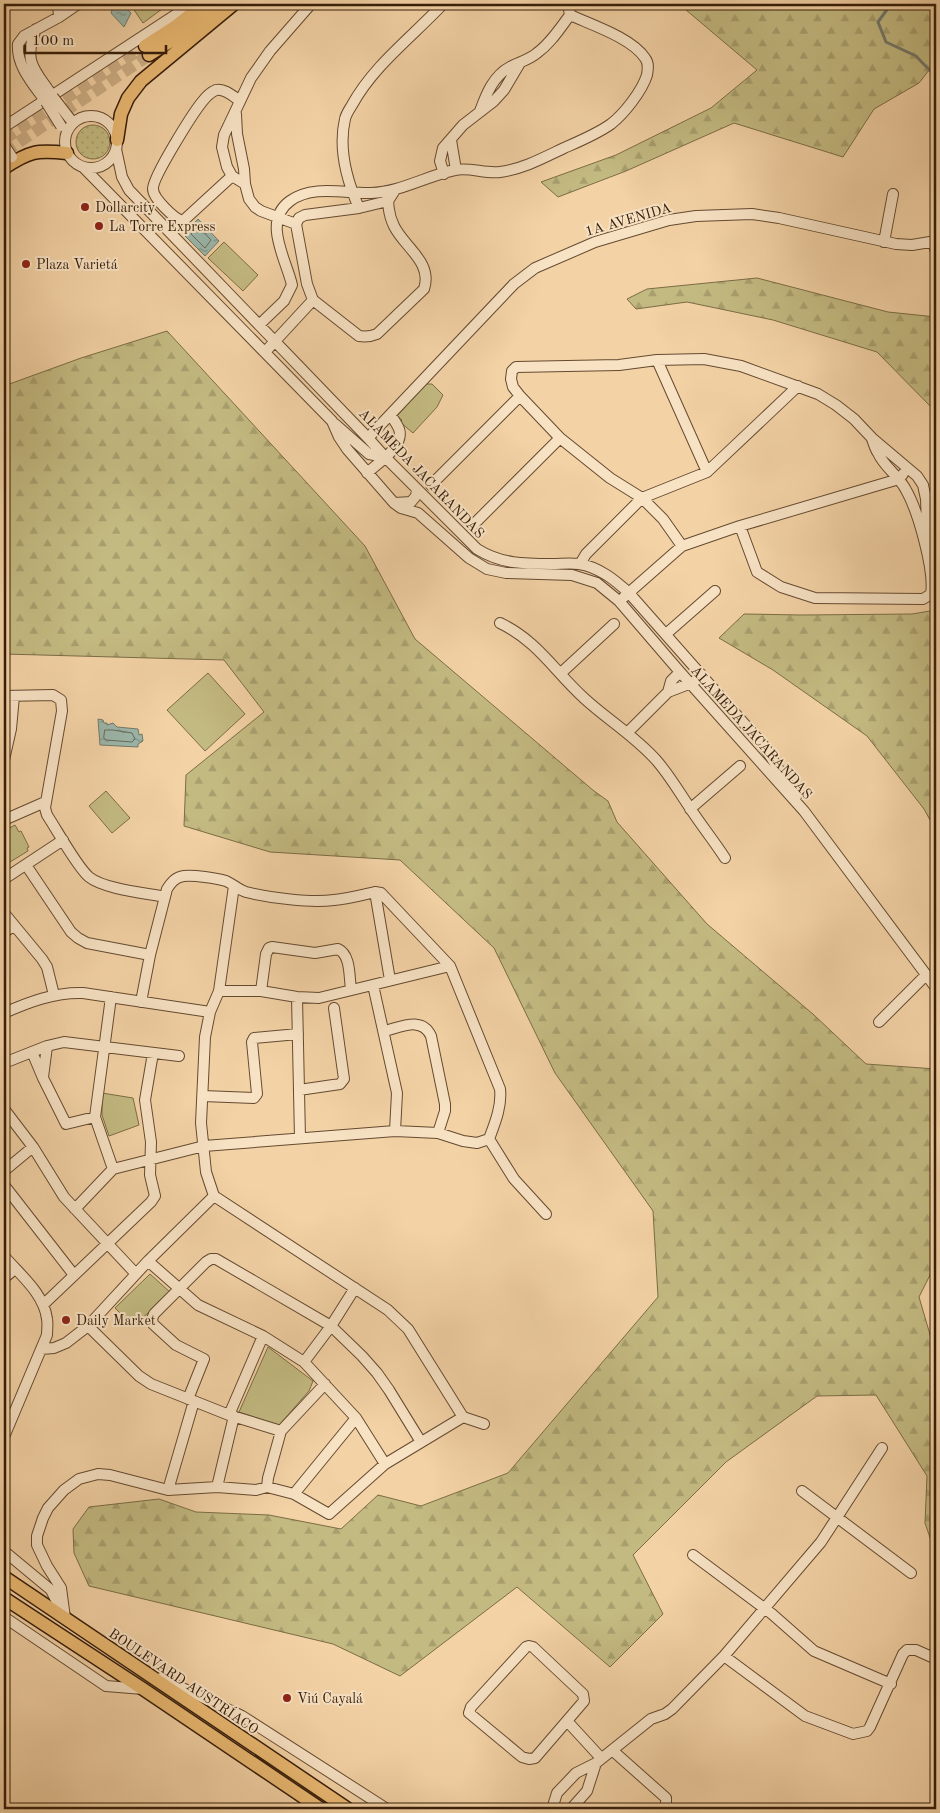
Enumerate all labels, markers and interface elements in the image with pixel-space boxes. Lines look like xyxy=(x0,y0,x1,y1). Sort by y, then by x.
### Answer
scale bar xyxy=(25,22,166,54)
text: 100 m xyxy=(32,34,74,49)
marker: Dollarcity xyxy=(79,201,91,213)
place label: Dollarcity xyxy=(95,201,156,215)
street label: 1A AVENIDA xyxy=(584,201,673,239)
marker: La Torre Express xyxy=(93,220,105,232)
place label: La Torre Express xyxy=(109,220,216,234)
marker: Plaza Varietá xyxy=(20,258,32,270)
place label: Plaza Varietá xyxy=(36,258,118,272)
street label: ALAMEDA JACARANDAS xyxy=(356,406,487,541)
street label: ALAMEDA JACARANDAS xyxy=(688,663,815,802)
marker: Daily Market xyxy=(60,1314,72,1326)
place label: Daily Market xyxy=(76,1314,156,1328)
street label: BOULEVARD AUSTRÍACO xyxy=(106,1624,263,1737)
marker: Viú Cayalá xyxy=(281,1692,293,1704)
place label: Viú Cayalá xyxy=(297,1692,363,1706)

